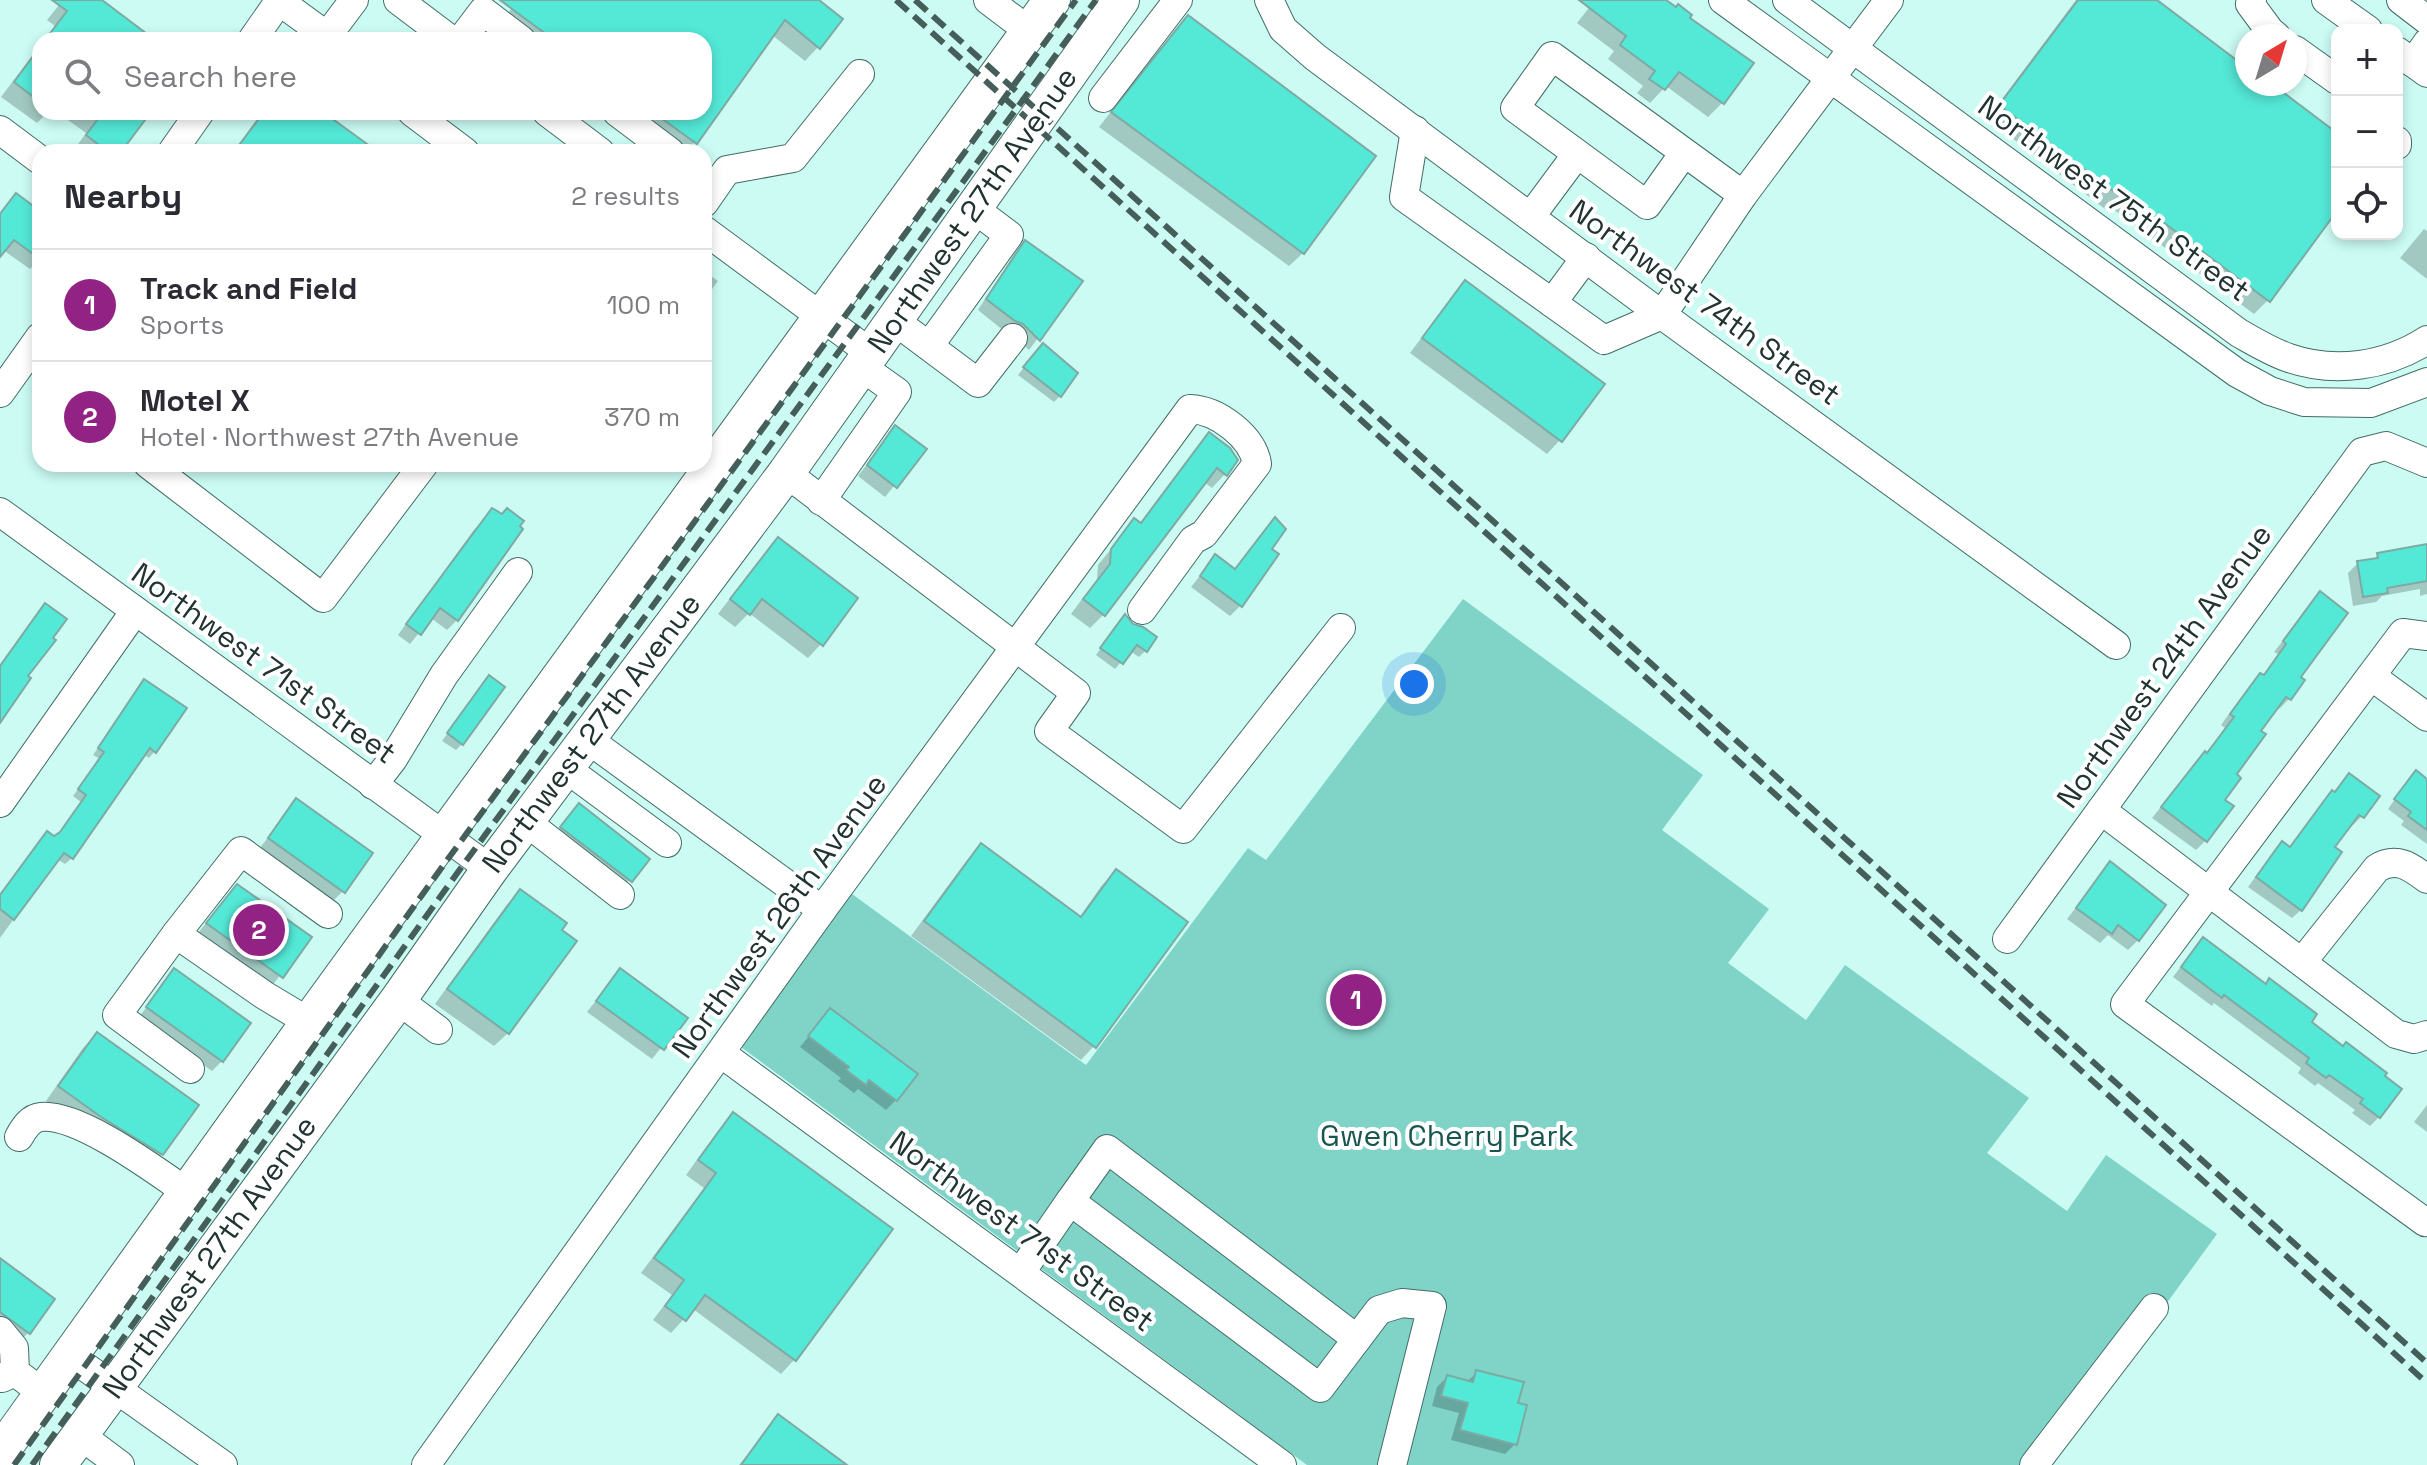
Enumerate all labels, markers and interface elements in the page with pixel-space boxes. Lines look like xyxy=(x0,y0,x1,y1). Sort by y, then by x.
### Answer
north arrow xyxy=(2235,24,2307,96)
map controls xyxy=(2331,24,2403,240)
button: + xyxy=(2331,24,2403,96)
search box xyxy=(32,32,712,120)
icon: search xyxy=(60,54,104,98)
text: Search here xyxy=(124,57,297,96)
street label: Northwest 27th Avenue xyxy=(858,59,1086,361)
street label: Northwest 75th Street xyxy=(1970,86,2258,310)
button: − xyxy=(2331,96,2403,168)
button: locate xyxy=(2331,168,2403,240)
text: Nearby xyxy=(64,175,182,218)
text: 2 results xyxy=(571,179,680,213)
street label: Northwest 74th Street xyxy=(1562,190,1848,414)
text: Track and Field xyxy=(140,269,357,308)
text: 1 xyxy=(84,288,96,322)
text: 100 m xyxy=(607,288,680,322)
text: Sports xyxy=(140,308,224,342)
text: Motel X xyxy=(140,381,250,420)
text: 2 xyxy=(82,400,98,434)
text: 370 m xyxy=(604,400,680,434)
text: Hotel · Northwest 27th Avenue xyxy=(140,420,519,454)
street label: Northwest 24th Avenue xyxy=(2048,516,2280,816)
street label: Northwest 71st Street xyxy=(124,554,404,772)
street label: Northwest 27th Avenue xyxy=(473,585,709,881)
your location xyxy=(1394,664,1434,704)
street label: Northwest 26th Avenue xyxy=(663,766,895,1066)
pin: 2 xyxy=(233,900,285,960)
pin: 1 xyxy=(1330,970,1382,1030)
street label: Northwest 27th Avenue xyxy=(93,1108,325,1406)
park label: Gwen Cherry Park xyxy=(1320,1116,1574,1155)
street label: Northwest 71st Street xyxy=(882,1122,1162,1340)

